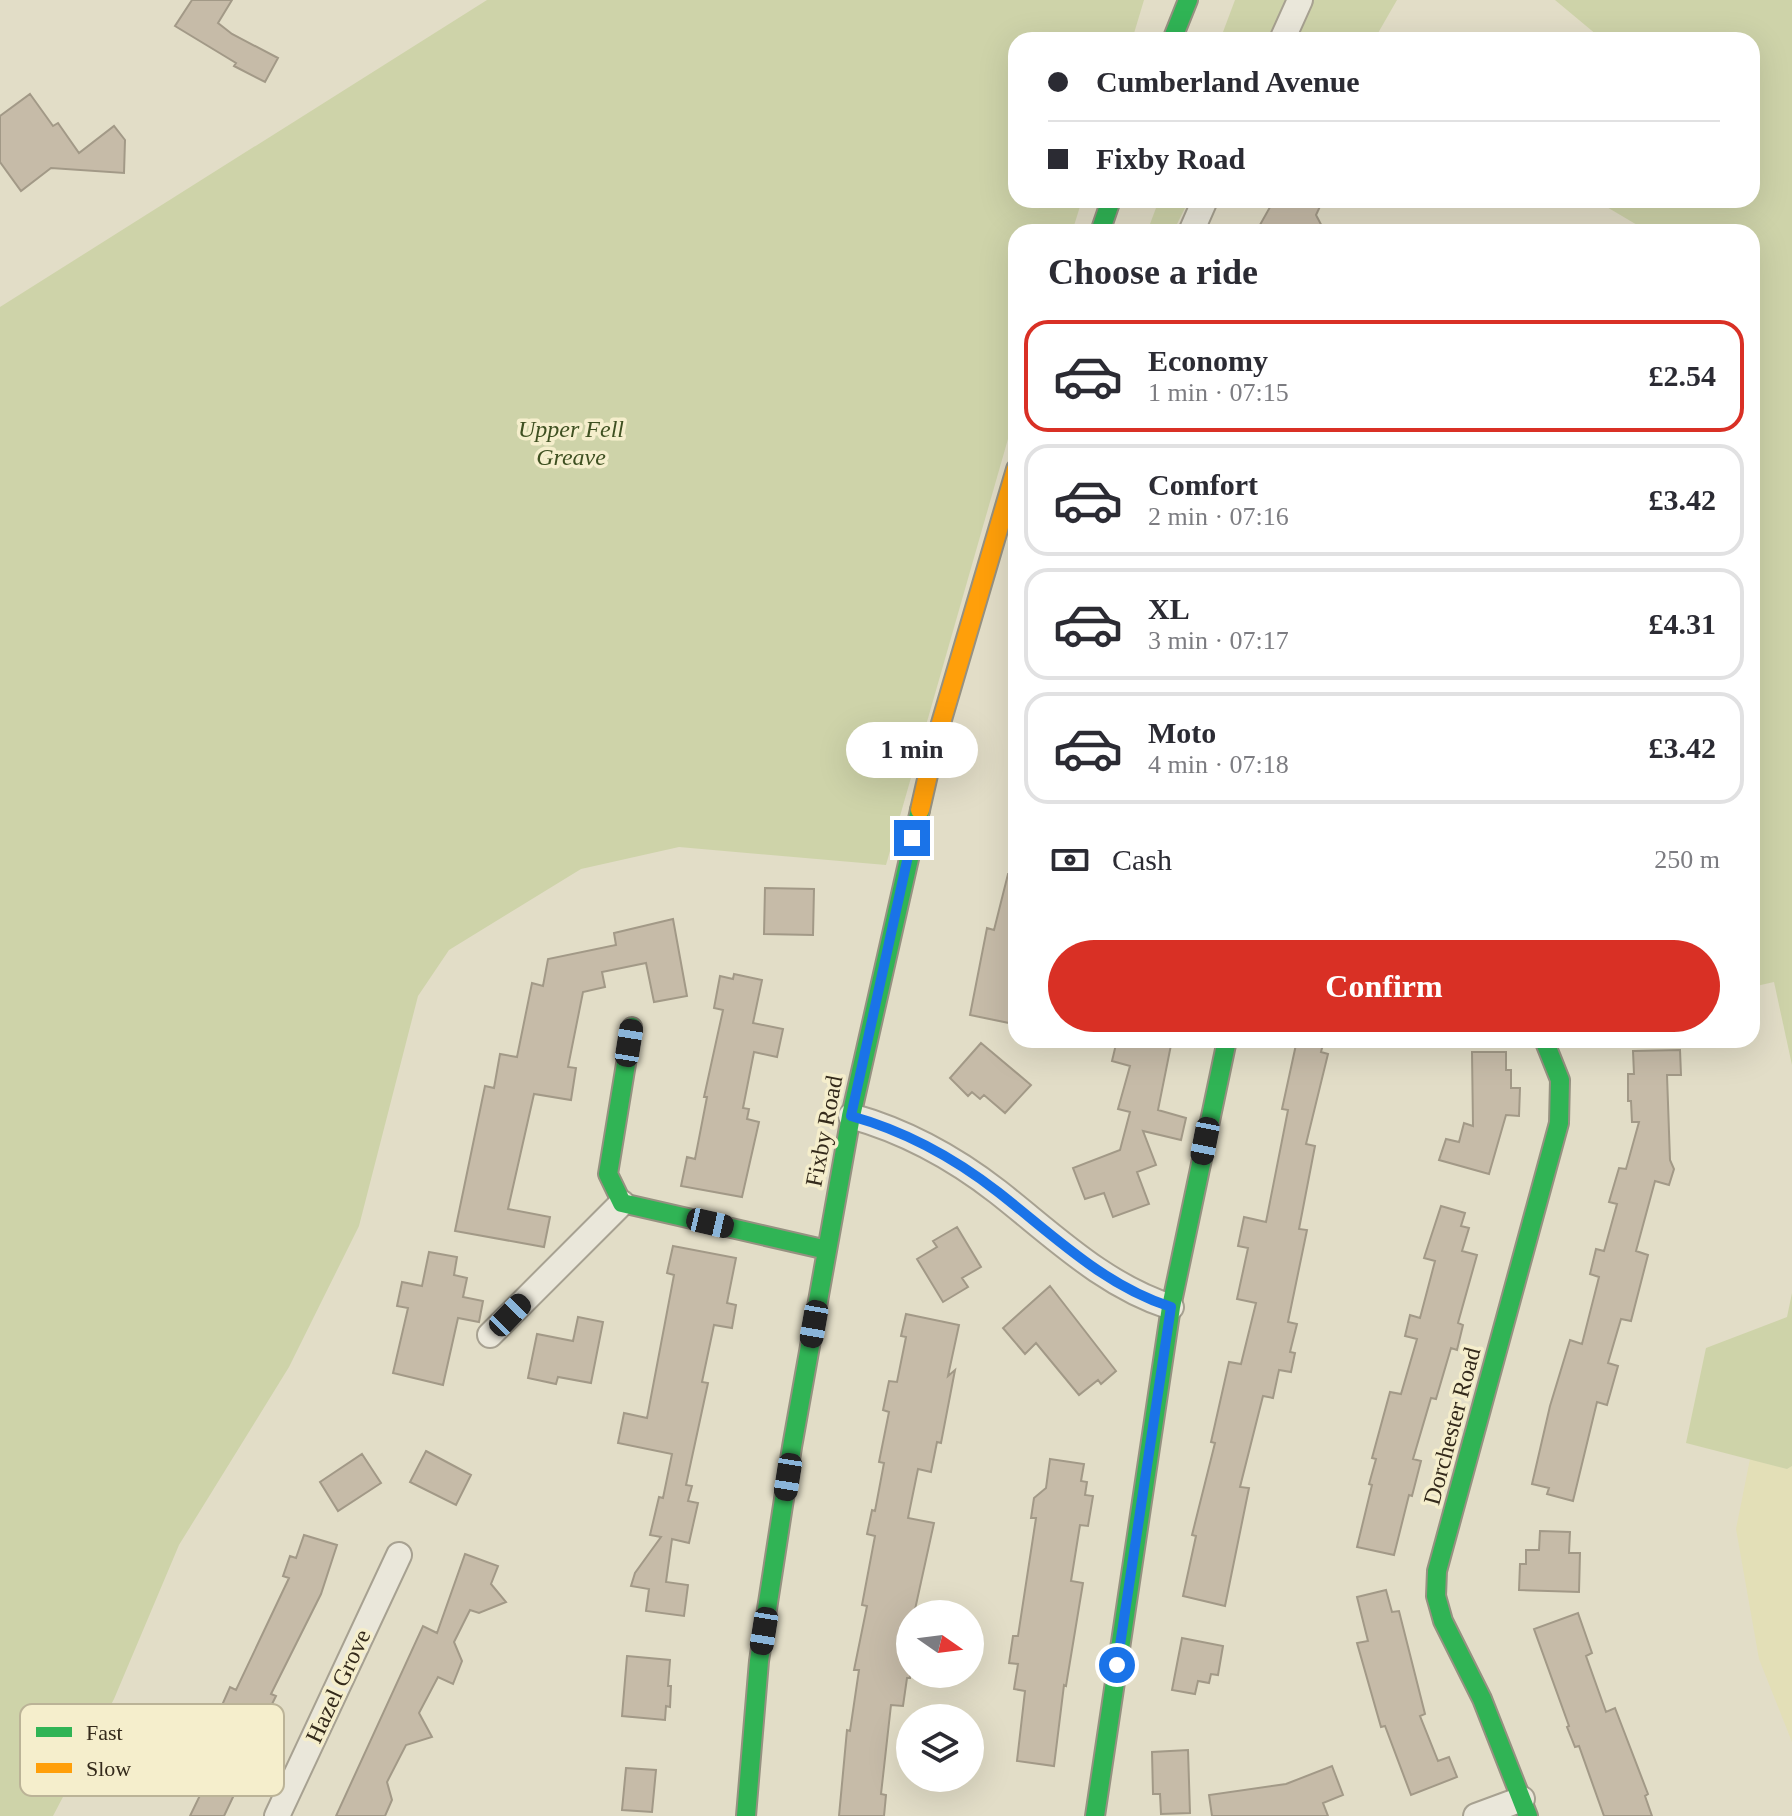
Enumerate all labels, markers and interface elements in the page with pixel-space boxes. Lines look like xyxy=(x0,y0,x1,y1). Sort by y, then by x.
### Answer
text: Cumberland Avenue xyxy=(1096,65,1360,98)
text: Fixby Road xyxy=(1096,142,1245,175)
text: Choose a ride xyxy=(1048,252,1258,292)
icon: car xyxy=(1052,340,1124,412)
text: Economy xyxy=(1148,344,1268,377)
text: £2.54 xyxy=(1649,359,1716,392)
text: 1 min · 07:15 xyxy=(1148,378,1289,407)
park label: Upper Fell Greave xyxy=(518,416,624,470)
icon: car xyxy=(1052,464,1124,536)
text: Comfort xyxy=(1148,468,1258,501)
text: £3.42 xyxy=(1649,483,1716,516)
text: 2 min · 07:16 xyxy=(1148,502,1289,531)
icon: car xyxy=(1052,588,1124,660)
text: XL xyxy=(1148,592,1190,625)
text: £4.31 xyxy=(1649,607,1716,640)
text: 3 min · 07:17 xyxy=(1148,626,1289,655)
icon: car xyxy=(1052,712,1124,784)
text: Moto xyxy=(1148,716,1216,749)
callout: 1 min xyxy=(846,722,978,778)
text: £3.42 xyxy=(1649,731,1716,764)
text: 1 min xyxy=(881,735,943,764)
text: 4 min · 07:18 xyxy=(1148,750,1289,779)
route end xyxy=(894,820,930,856)
icon: cash xyxy=(1048,838,1092,882)
text: Cash xyxy=(1112,843,1172,876)
text: 250 m xyxy=(1654,845,1720,874)
button: Confirm xyxy=(1048,940,1720,1032)
car xyxy=(613,1017,645,1069)
street label: Fixby Road xyxy=(800,1073,848,1189)
car xyxy=(1189,1115,1221,1167)
car xyxy=(684,1206,736,1240)
car xyxy=(485,1289,535,1341)
car xyxy=(798,1298,830,1350)
street label: Dorchester Road xyxy=(1418,1344,1486,1508)
car xyxy=(772,1451,804,1503)
north arrow xyxy=(896,1600,984,1688)
map controls xyxy=(896,1600,984,1792)
car xyxy=(748,1605,780,1657)
street label: Hazel Grove xyxy=(300,1625,376,1747)
route start xyxy=(1099,1647,1135,1683)
legend xyxy=(20,1704,284,1796)
button: layers xyxy=(896,1704,984,1792)
text: Fast xyxy=(86,1720,123,1745)
text: Slow xyxy=(86,1756,131,1781)

